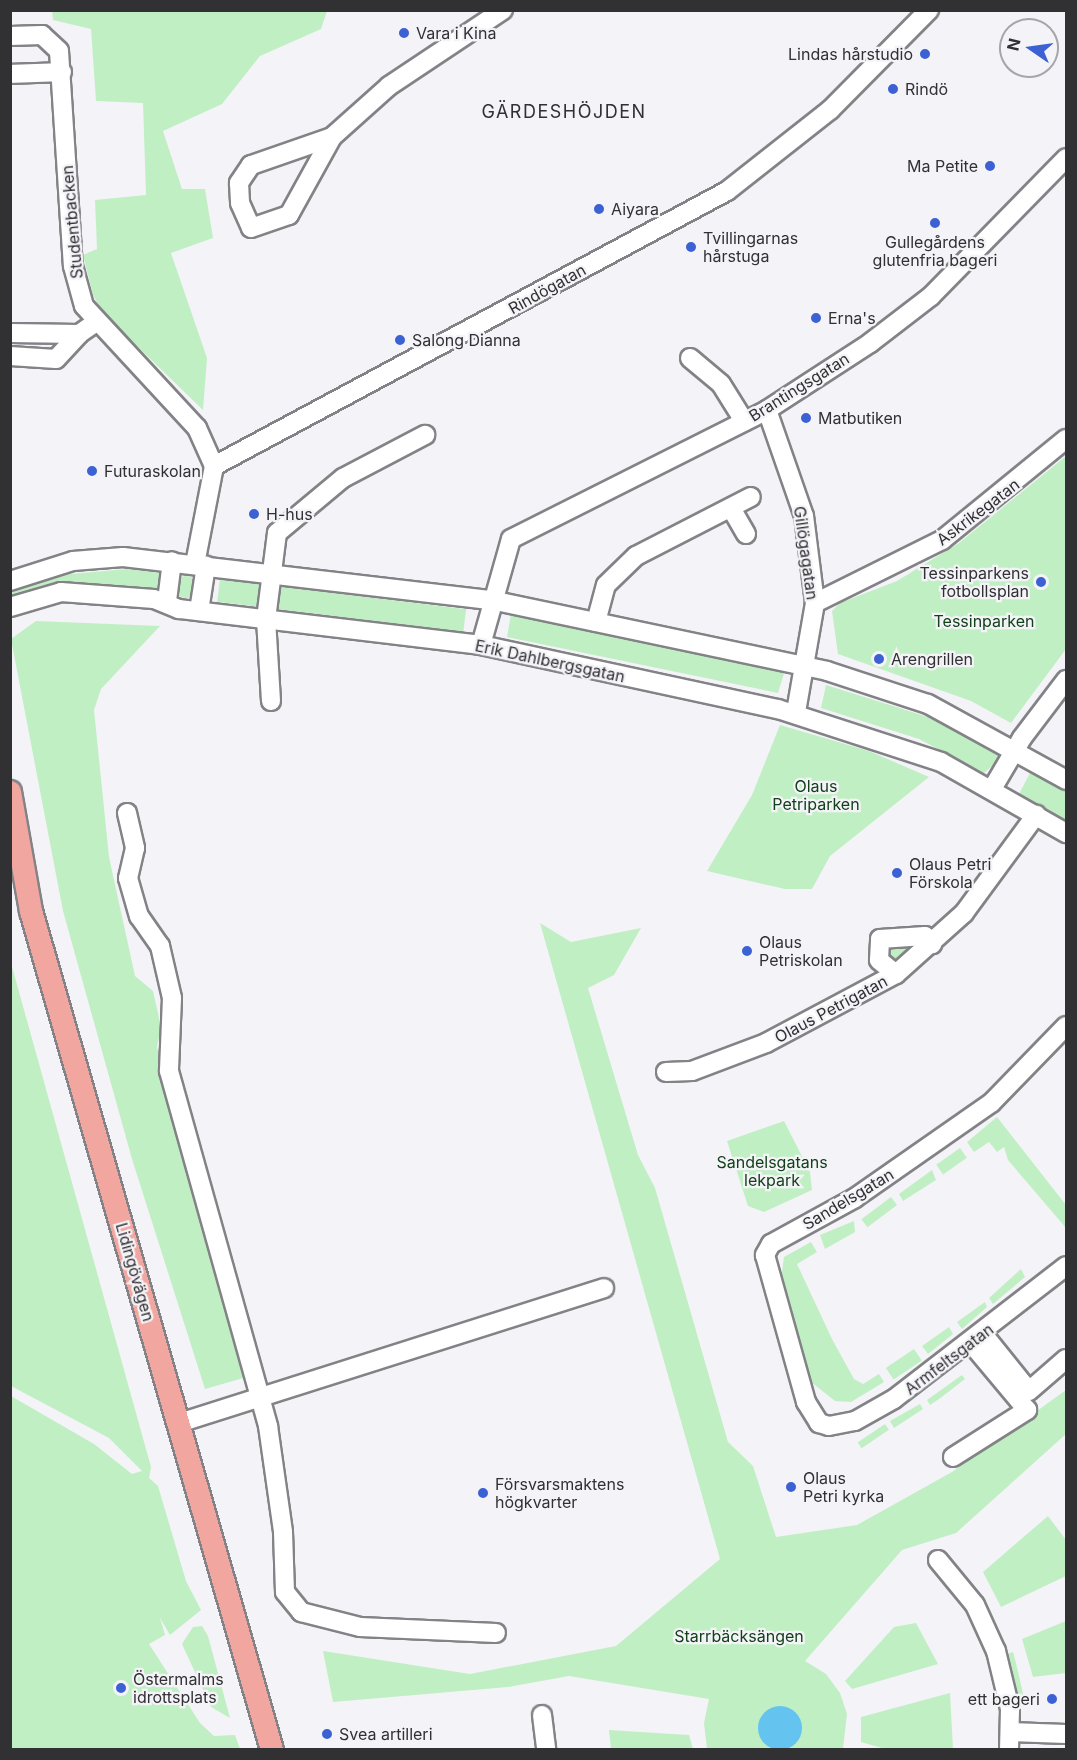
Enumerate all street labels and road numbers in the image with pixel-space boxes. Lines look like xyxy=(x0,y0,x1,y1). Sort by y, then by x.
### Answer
street label: Studentbacken xyxy=(57,164,87,280)
street label: Rindögatan xyxy=(505,260,589,318)
street label: Brantingsgatan xyxy=(745,349,853,425)
street label: Askrikegatan xyxy=(933,475,1023,549)
street label: Gillögagatan xyxy=(790,505,822,601)
street label: Erik Dahlbergsgatan xyxy=(473,636,627,686)
street label: Olaus Petrigatan xyxy=(771,971,891,1047)
street label: Sandelsgatan xyxy=(799,1164,897,1234)
street label: Lidingövägen xyxy=(112,1221,158,1323)
street label: Armfeltsgatan xyxy=(901,1319,997,1399)

